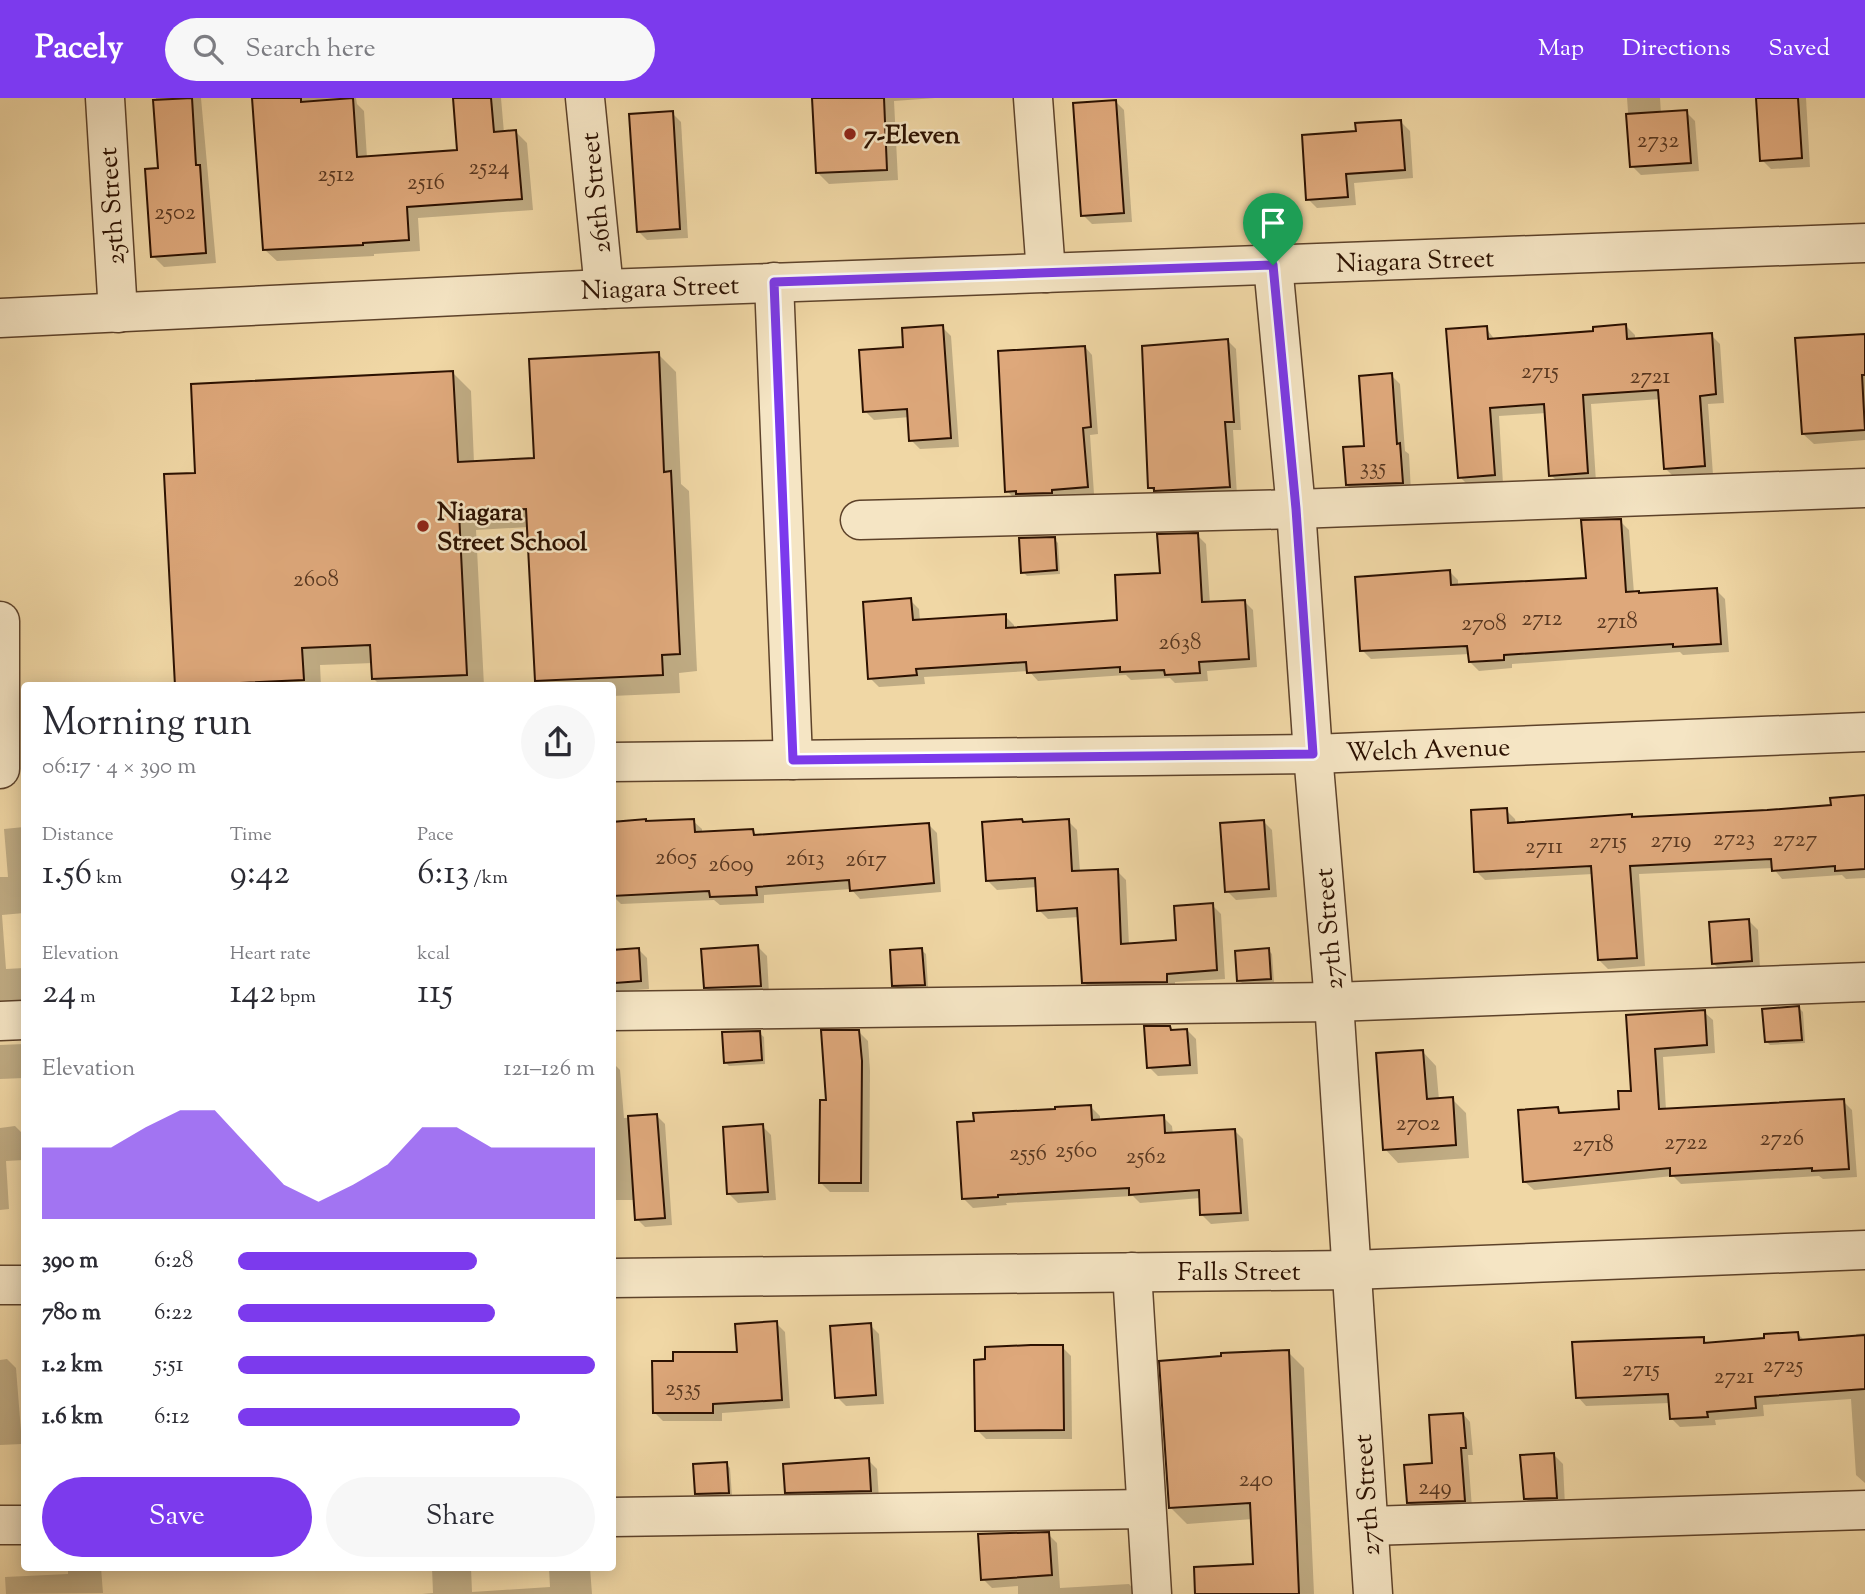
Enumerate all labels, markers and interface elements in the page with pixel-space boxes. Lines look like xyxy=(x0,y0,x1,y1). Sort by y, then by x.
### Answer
search box xyxy=(165,18,655,81)
text: Pacely xyxy=(35,25,123,73)
icon: search xyxy=(189,30,227,68)
text: Search here xyxy=(245,31,376,68)
text: Map xyxy=(1538,32,1584,66)
text: Directions xyxy=(1622,32,1730,66)
text: Saved xyxy=(1768,32,1830,66)
place label: 7-Eleven xyxy=(864,118,961,155)
house number: 2732 xyxy=(1637,125,1679,158)
marker: 7-Eleven xyxy=(842,126,858,142)
street label: 26th Street xyxy=(573,130,622,255)
street label: 25th Street xyxy=(91,146,136,266)
house number: 2524 xyxy=(469,152,510,185)
house number: 2512 xyxy=(317,159,355,192)
house number: 2516 xyxy=(407,167,445,200)
pin xyxy=(1243,193,1303,265)
house number: 2502 xyxy=(154,197,196,230)
icon: arrive xyxy=(1254,204,1292,242)
street label: Niagara Street xyxy=(1335,241,1495,284)
street label: Niagara Street xyxy=(580,268,740,311)
house number: 2715 xyxy=(1521,356,1559,389)
house number: 2721 xyxy=(1630,361,1670,394)
house number: 335 xyxy=(1360,452,1386,485)
place label: Niagara Street School xyxy=(437,495,588,562)
marker: Niagara Street School xyxy=(415,518,431,534)
house number: 2608 xyxy=(293,564,339,597)
house number: 2712 xyxy=(1522,603,1563,636)
house number: 2718 xyxy=(1596,606,1638,639)
house number: 2708 xyxy=(1461,608,1507,641)
house number: 2638 xyxy=(1159,627,1202,660)
text: Morning run xyxy=(42,698,252,752)
button: share xyxy=(521,705,595,779)
street label: Welch Avenue xyxy=(1345,730,1511,773)
text: 06:17 · 4 × 390 m xyxy=(42,751,196,784)
text: Distance xyxy=(42,822,114,849)
text: Time xyxy=(230,822,272,849)
text: Pace xyxy=(417,822,454,849)
house number: 2723 xyxy=(1713,823,1755,856)
house number: 2727 xyxy=(1773,824,1818,857)
house number: 2719 xyxy=(1650,825,1692,858)
house number: 2715 xyxy=(1589,826,1627,859)
house number: 2711 xyxy=(1525,831,1563,864)
house number: 2605 xyxy=(655,842,697,875)
house number: 2613 xyxy=(785,843,825,876)
house number: 2617 xyxy=(845,844,887,877)
text: 1.56 xyxy=(42,849,92,900)
text: 9:42 xyxy=(230,849,290,900)
text: 6:13 xyxy=(417,849,470,900)
house number: 2609 xyxy=(708,849,754,882)
text: km xyxy=(92,865,122,892)
text: /km xyxy=(470,865,508,892)
street label: 27th Street xyxy=(1307,866,1354,991)
text: Elevation xyxy=(42,941,119,968)
text: Heart rate xyxy=(230,941,311,968)
text: kcal xyxy=(417,941,450,968)
text: 24 xyxy=(42,968,76,1019)
text: 142 xyxy=(230,968,276,1019)
text: 115 xyxy=(417,968,453,1019)
text: m xyxy=(76,984,96,1011)
text: bpm xyxy=(276,984,316,1011)
text: Elevation xyxy=(42,1053,135,1086)
text: 121–126 m xyxy=(504,1053,595,1086)
house number: 2702 xyxy=(1396,1108,1441,1141)
house number: 2726 xyxy=(1760,1123,1804,1156)
house number: 2722 xyxy=(1664,1127,1708,1160)
house number: 2718 xyxy=(1572,1129,1614,1162)
house number: 2560 xyxy=(1055,1135,1097,1168)
house number: 2556 xyxy=(1009,1138,1047,1171)
house number: 2562 xyxy=(1126,1141,1167,1174)
text: 390 m xyxy=(42,1245,98,1278)
text: 6:28 xyxy=(154,1245,193,1278)
street label: Falls Street xyxy=(1177,1255,1301,1292)
text: 780 m xyxy=(42,1297,101,1330)
text: 6:22 xyxy=(154,1297,193,1330)
text: 1.2 km xyxy=(42,1349,103,1382)
text: 5:51 xyxy=(154,1349,184,1382)
house number: 2725 xyxy=(1763,1350,1803,1383)
house number: 2715 xyxy=(1622,1354,1660,1387)
house number: 2721 xyxy=(1714,1361,1754,1394)
house number: 2535 xyxy=(665,1373,701,1406)
text: 1.6 km xyxy=(42,1401,103,1434)
text: 6:12 xyxy=(154,1401,190,1434)
street label: 27th Street xyxy=(1346,1433,1391,1557)
house number: 240 xyxy=(1239,1464,1273,1497)
house number: 249 xyxy=(1418,1472,1452,1505)
button: Save xyxy=(42,1477,312,1557)
button: Share xyxy=(326,1477,595,1557)

